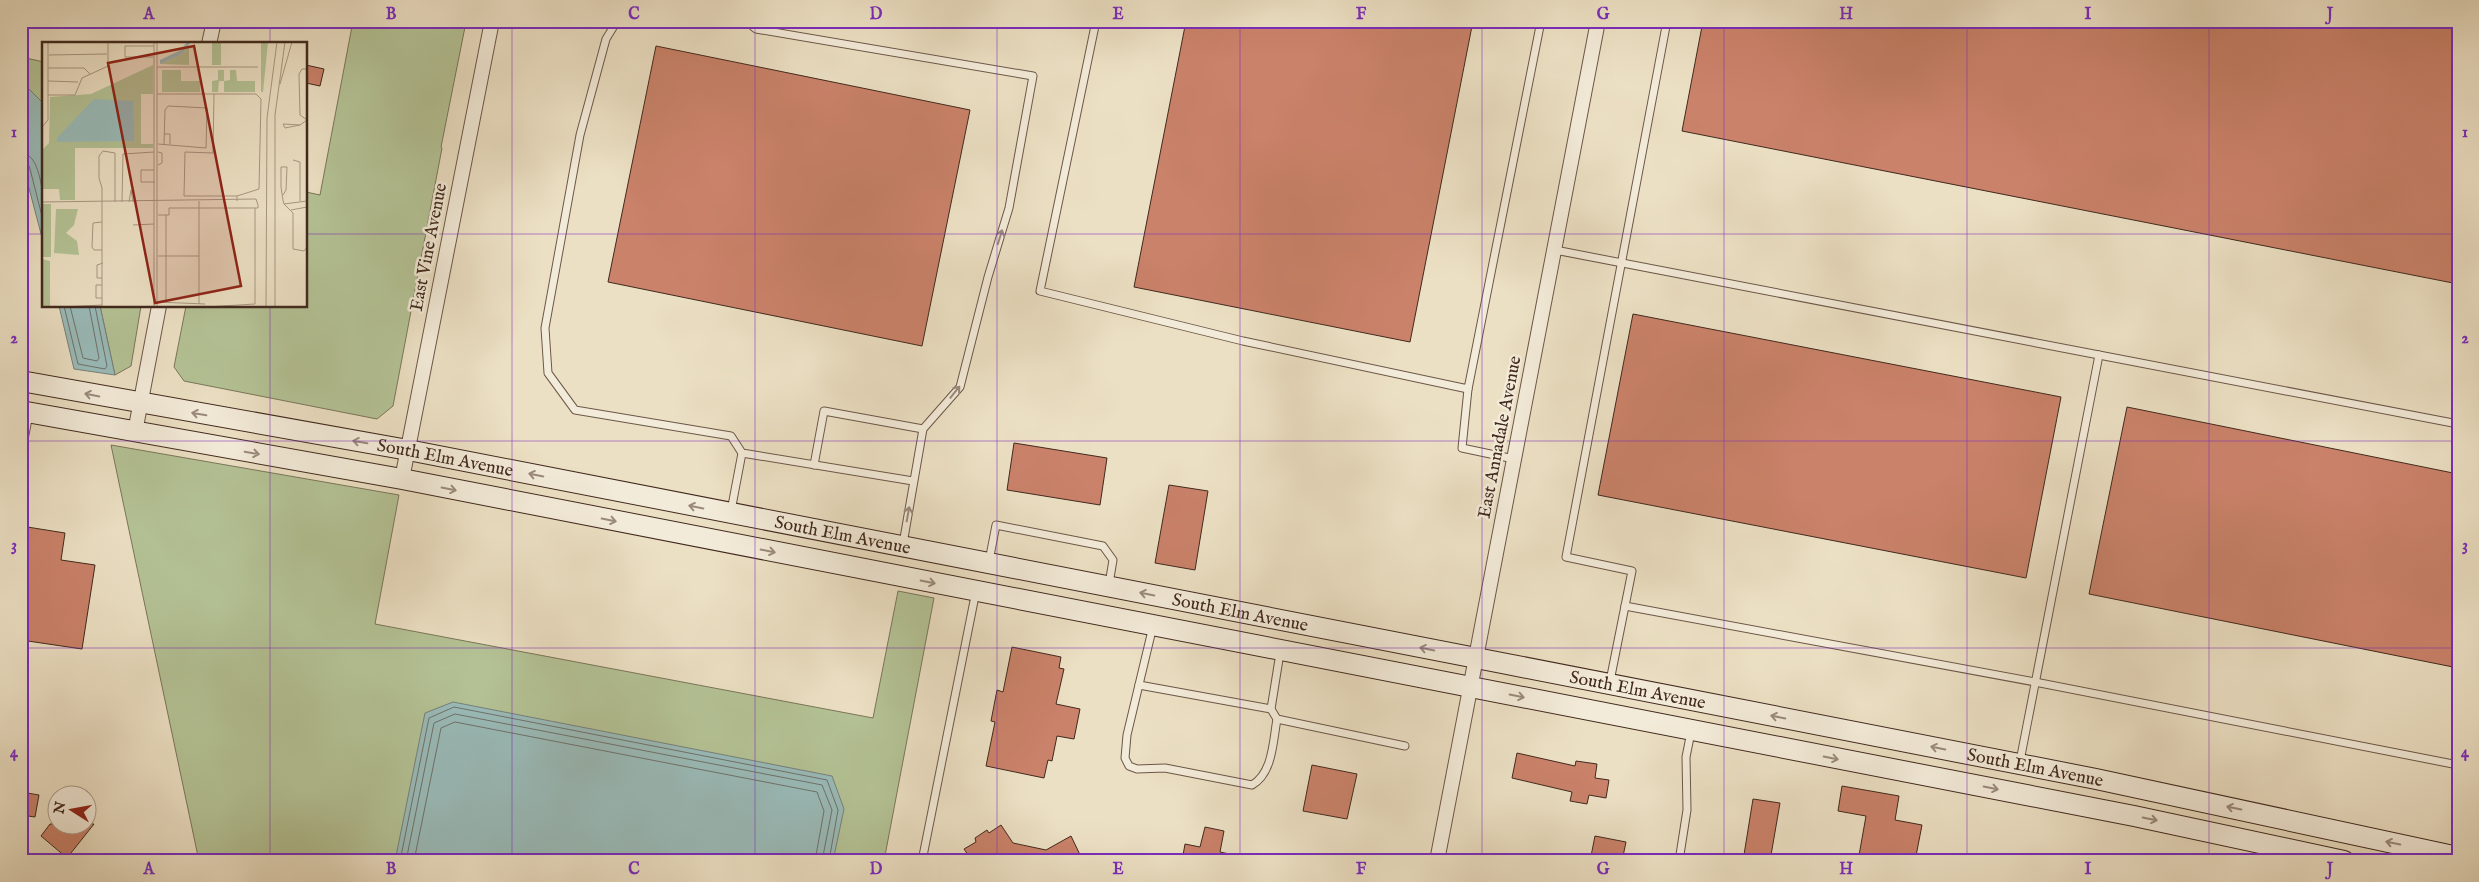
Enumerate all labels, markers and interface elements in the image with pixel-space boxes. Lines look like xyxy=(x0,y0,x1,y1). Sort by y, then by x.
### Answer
text: A xyxy=(143,5,156,25)
text: B xyxy=(386,5,397,25)
text: C xyxy=(628,5,640,25)
text: D xyxy=(870,5,883,25)
text: E xyxy=(1112,5,1124,25)
text: F xyxy=(1356,5,1367,25)
text: G xyxy=(1597,5,1610,25)
text: H xyxy=(1839,5,1853,25)
text: I xyxy=(2085,5,2092,25)
text: J xyxy=(2325,5,2334,25)
inset map xyxy=(42,42,308,308)
text: 1 xyxy=(11,123,17,143)
text: 1 xyxy=(2462,123,2468,143)
street label: East Vine Avenue xyxy=(406,181,453,313)
one-way arrow xyxy=(996,229,1006,245)
text: 2 xyxy=(10,329,18,349)
text: 2 xyxy=(2461,329,2469,349)
street label: East Annadale Avenue xyxy=(1473,354,1528,521)
one-way arrow xyxy=(950,386,961,399)
one-way arrow xyxy=(85,389,101,399)
one-way arrow xyxy=(192,408,208,418)
street label: South Elm Avenue xyxy=(375,435,515,483)
one-way arrow xyxy=(352,436,368,446)
one-way arrow xyxy=(243,448,259,458)
one-way arrow xyxy=(529,470,545,480)
one-way arrow xyxy=(441,484,457,494)
one-way arrow xyxy=(688,501,704,511)
one-way arrow xyxy=(903,506,913,522)
street label: South Elm Avenue xyxy=(772,512,912,561)
one-way arrow xyxy=(601,515,617,525)
text: 3 xyxy=(11,536,17,556)
text: 3 xyxy=(2462,536,2468,556)
one-way arrow xyxy=(760,546,776,556)
one-way arrow xyxy=(920,577,936,587)
one-way arrow xyxy=(1140,589,1156,599)
street label: South Elm Avenue xyxy=(1170,589,1310,638)
one-way arrow xyxy=(1419,643,1435,653)
street label: South Elm Avenue xyxy=(1567,666,1708,716)
one-way arrow xyxy=(1509,692,1525,702)
one-way arrow xyxy=(1771,712,1787,722)
text: 4 xyxy=(10,743,19,763)
one-way arrow xyxy=(1930,743,1946,753)
text: 4 xyxy=(2461,743,2470,763)
street label: South Elm Avenue xyxy=(1965,744,2105,793)
one-way arrow xyxy=(1823,753,1839,763)
north arrow xyxy=(48,784,98,834)
one-way arrow xyxy=(1982,784,1998,794)
text: N xyxy=(50,800,70,816)
one-way arrow xyxy=(2227,803,2243,812)
one-way arrow xyxy=(2142,815,2158,825)
one-way arrow xyxy=(2385,838,2401,847)
text: A xyxy=(143,860,156,880)
text: B xyxy=(386,860,397,880)
text: C xyxy=(628,860,640,880)
text: D xyxy=(870,860,883,880)
text: E xyxy=(1112,860,1124,880)
text: F xyxy=(1356,860,1367,880)
text: G xyxy=(1597,860,1610,880)
text: H xyxy=(1839,860,1853,880)
text: I xyxy=(2085,860,2092,880)
text: J xyxy=(2325,860,2334,880)

